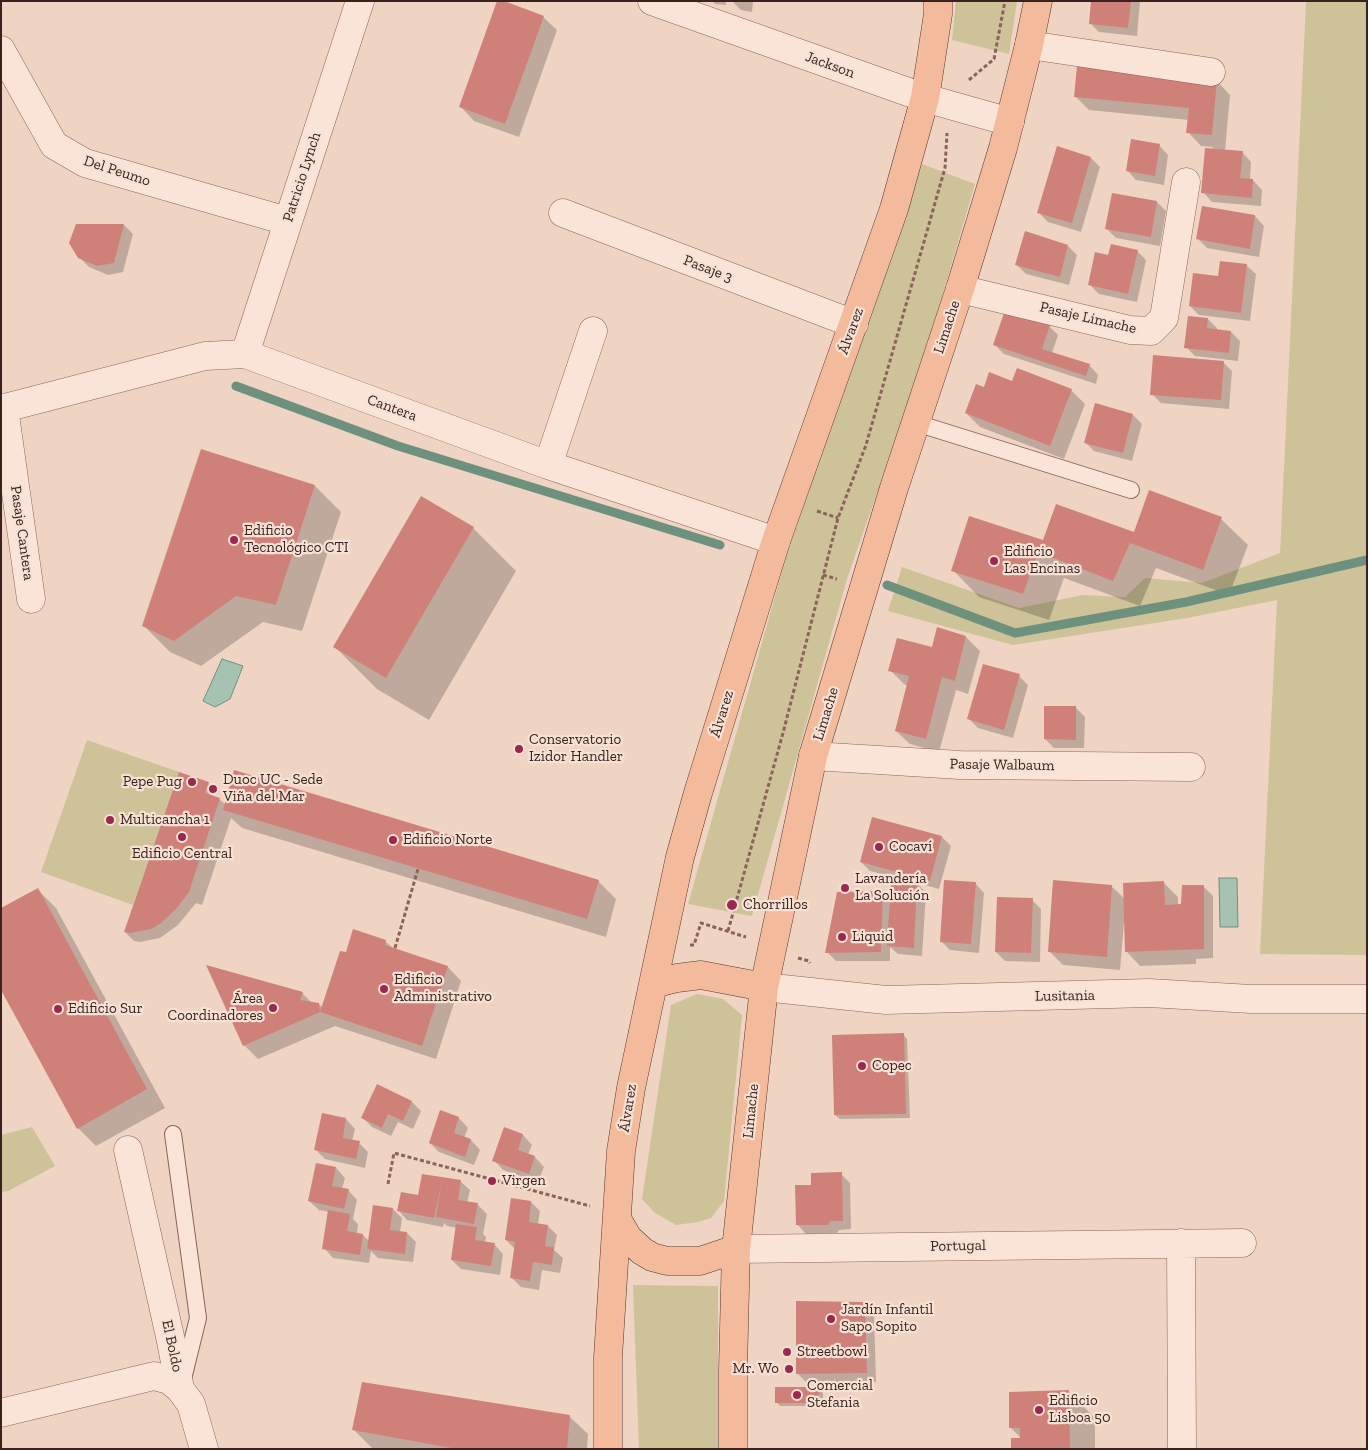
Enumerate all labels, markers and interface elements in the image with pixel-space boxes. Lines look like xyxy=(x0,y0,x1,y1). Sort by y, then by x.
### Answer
street label: Jackson xyxy=(803,48,857,82)
street label: Patricio Lynch xyxy=(279,130,325,224)
street label: Del Peumo xyxy=(81,152,153,190)
street label: Pasaje 3 xyxy=(681,251,735,287)
street label: Limache xyxy=(930,298,964,356)
street label: Pasaje Limache xyxy=(1038,298,1138,338)
street label: Álvarez xyxy=(834,305,868,357)
street label: Cantera xyxy=(365,391,419,425)
street label: Pasaje Cantera xyxy=(6,484,38,582)
place label: Edificio Tecnológico CTI xyxy=(244,522,349,557)
marker: Edificio Tecnológico CTI xyxy=(228,534,240,546)
place label: Edificio Las Encinas xyxy=(1004,543,1080,578)
marker: Edificio Las Encinas xyxy=(988,555,1000,567)
street label: Limache xyxy=(809,685,843,743)
street label: Álvarez xyxy=(706,688,738,740)
place label: Conservatorio Izidor Handler xyxy=(529,731,623,766)
marker: Conservatorio Izidor Handler xyxy=(513,743,525,755)
street label: Pasaje Walbaum xyxy=(949,755,1055,775)
place label: Duoc UC - Sede Viña del Mar xyxy=(223,771,323,806)
place label: Pepe Pug xyxy=(123,773,182,791)
marker: Pepe Pug xyxy=(186,776,198,788)
marker: Duoc UC - Sede Viña del Mar xyxy=(207,783,219,795)
place label: Multicancha 1 xyxy=(120,811,210,829)
marker: Multicancha 1 xyxy=(104,814,116,826)
marker: Edificio Central xyxy=(176,831,188,843)
place label: Edificio Norte xyxy=(403,831,492,849)
marker: Edificio Norte xyxy=(387,834,399,846)
place label: Cocaví xyxy=(889,838,932,856)
marker: Cocaví xyxy=(873,841,885,853)
place label: Edificio Central xyxy=(132,845,232,863)
place label: Lavandería La Solución xyxy=(855,870,929,905)
marker: Lavandería La Solución xyxy=(839,882,851,894)
place label: Chorrillos xyxy=(743,896,808,914)
marker: Chorrillos xyxy=(725,898,739,912)
place label: Liquid xyxy=(852,928,893,946)
marker: Liquid xyxy=(836,931,848,943)
place label: Edificio Administrativo xyxy=(394,971,492,1006)
marker: Edificio Administrativo xyxy=(378,983,390,995)
street label: Lusitania xyxy=(1035,986,1095,1006)
place label: Área Coordinadores xyxy=(167,990,263,1025)
place label: Edificio Sur xyxy=(68,1000,143,1018)
marker: Área Coordinadores xyxy=(267,1002,279,1014)
marker: Edificio Sur xyxy=(52,1003,64,1015)
place label: Copec xyxy=(872,1057,912,1075)
marker: Copec xyxy=(856,1060,868,1072)
street label: Álvarez xyxy=(615,1083,641,1133)
street label: Limache xyxy=(739,1083,763,1139)
place label: Virgen xyxy=(502,1172,546,1190)
marker: Virgen xyxy=(486,1175,498,1187)
street label: Portugal xyxy=(930,1237,986,1255)
place label: Jardín Infantil Sapo Sopito xyxy=(841,1301,933,1336)
marker: Jardín Infantil Sapo Sopito xyxy=(825,1313,837,1325)
street label: El Boldo xyxy=(158,1318,186,1374)
place label: Streetbowl xyxy=(797,1343,867,1361)
marker: Streetbowl xyxy=(781,1346,793,1358)
place label: Mr. Wo xyxy=(732,1360,779,1378)
marker: Mr. Wo xyxy=(783,1363,795,1375)
place label: Comercial Stefania xyxy=(807,1377,873,1412)
marker: Comercial Stefania xyxy=(791,1389,803,1401)
place label: Edificio Lisboa 50 xyxy=(1049,1392,1111,1427)
marker: Edificio Lisboa 50 xyxy=(1033,1404,1045,1416)

